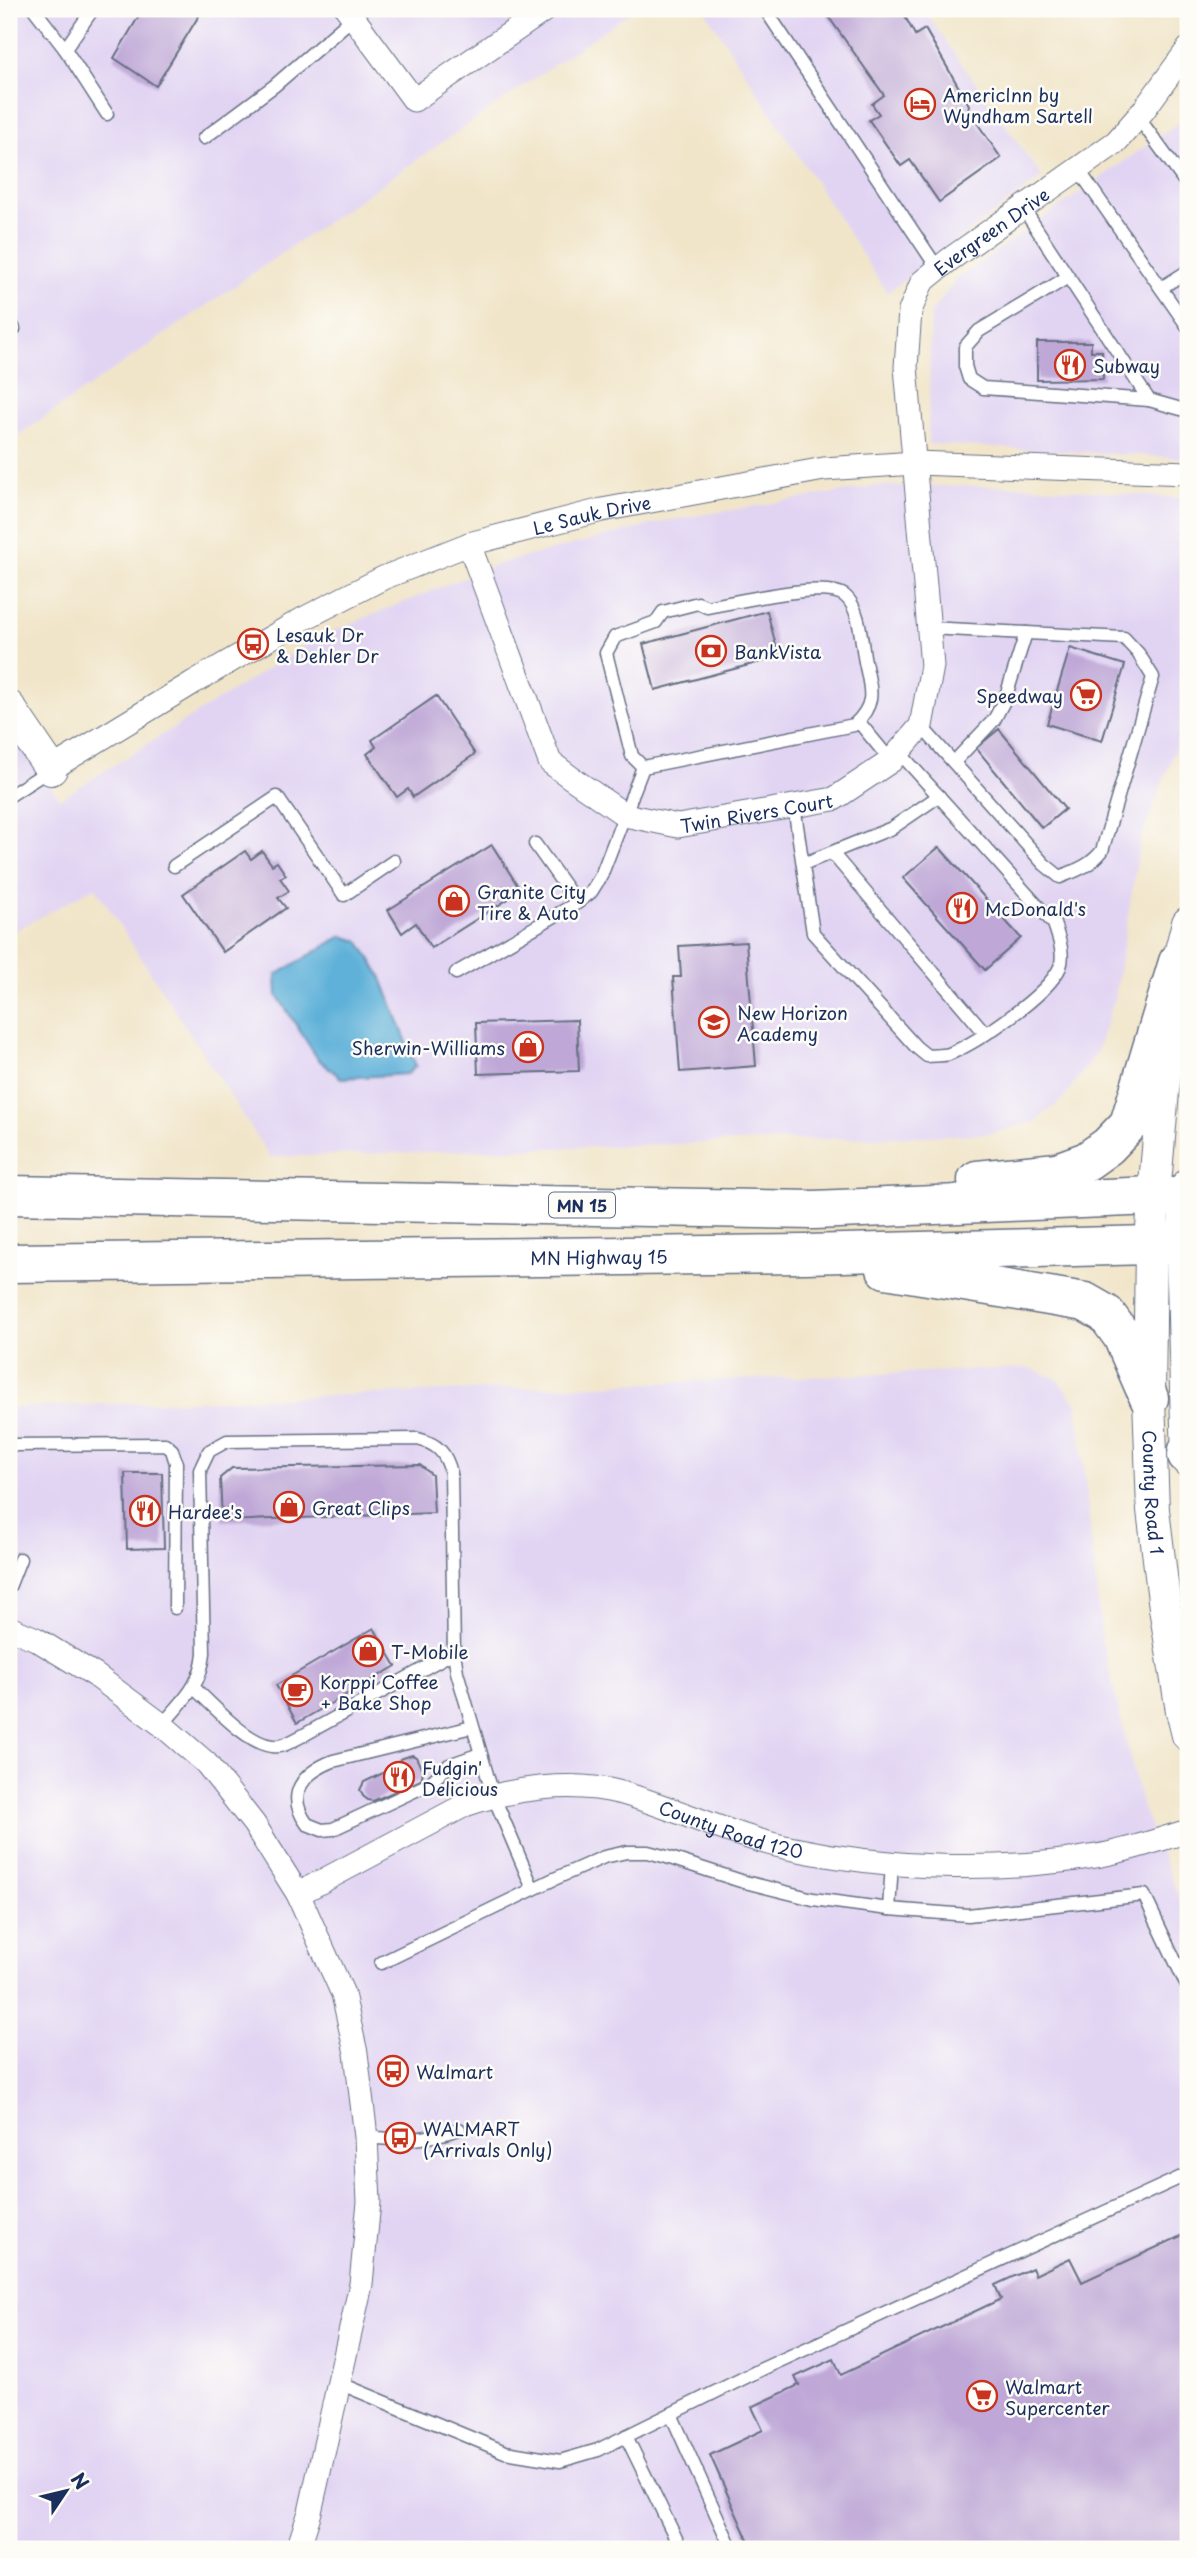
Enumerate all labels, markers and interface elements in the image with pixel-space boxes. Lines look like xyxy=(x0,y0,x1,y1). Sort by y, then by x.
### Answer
place label: AmericInn by Wyndham Sartell xyxy=(943,81,1093,129)
hotel icon: AmericInn by Wyndham Sartell xyxy=(903,87,937,121)
street label: Evergreen Drive xyxy=(927,180,1054,281)
restaurant icon: Subway xyxy=(1053,348,1087,382)
place label: Subway xyxy=(1093,352,1160,379)
street label: Le Sauk Drive xyxy=(530,488,653,541)
place label: Lesauk Dr & Dehler Dr xyxy=(276,621,379,669)
bus stop icon: Lesauk Dr & Dehler Dr xyxy=(236,627,270,661)
bank icon: BankVista xyxy=(694,634,728,668)
place label: BankVista xyxy=(734,638,822,665)
supermarket icon: Speedway xyxy=(1069,678,1103,712)
place label: Speedway xyxy=(976,682,1063,709)
street label: Twin Rivers Court xyxy=(678,786,835,839)
place label: Granite City Tire & Auto xyxy=(477,878,586,926)
shop icon: Granite City Tire & Auto xyxy=(437,884,471,918)
restaurant icon: McDonald's xyxy=(945,891,979,925)
place label: McDonald's xyxy=(985,895,1086,922)
place label: New Horizon Academy xyxy=(737,999,848,1047)
school or university icon: New Horizon Academy xyxy=(697,1005,731,1039)
shop icon: Sherwin-Williams xyxy=(511,1030,545,1064)
place label: Sherwin-Williams xyxy=(352,1034,505,1061)
road number: MN 15 xyxy=(549,1192,615,1218)
street label: MN Highway 15 xyxy=(530,1242,668,1271)
street label: County Road 1 xyxy=(1137,1429,1172,1556)
shop icon: Great Clips xyxy=(272,1490,306,1524)
restaurant icon: Hardee's xyxy=(128,1494,162,1528)
place label: Great Clips xyxy=(312,1494,410,1521)
place label: Hardee's xyxy=(168,1498,242,1525)
shop icon: T-Mobile xyxy=(351,1634,385,1668)
place label: T-Mobile xyxy=(391,1638,469,1665)
place label: Korppi Coffee + Bake Shop xyxy=(320,1668,439,1716)
cafe icon: Korppi Coffee + Bake Shop xyxy=(280,1674,314,1708)
place label: Fudgin' Delicious xyxy=(422,1754,498,1802)
restaurant icon: Fudgin' Delicious xyxy=(382,1760,416,1794)
street label: County Road 120 xyxy=(655,1793,806,1864)
bus stop icon: Walmart xyxy=(376,2054,410,2088)
place label: Walmart xyxy=(416,2058,493,2085)
place label: WALMART (Arrivals Only) xyxy=(423,2115,553,2163)
bus stop icon: WALMART (Arrivals Only) xyxy=(383,2121,417,2155)
place label: Walmart Supercenter xyxy=(1005,2373,1110,2421)
supermarket icon: Walmart Supercenter xyxy=(965,2379,999,2413)
north arrow xyxy=(32,2456,102,2526)
text: N xyxy=(65,2466,97,2495)

